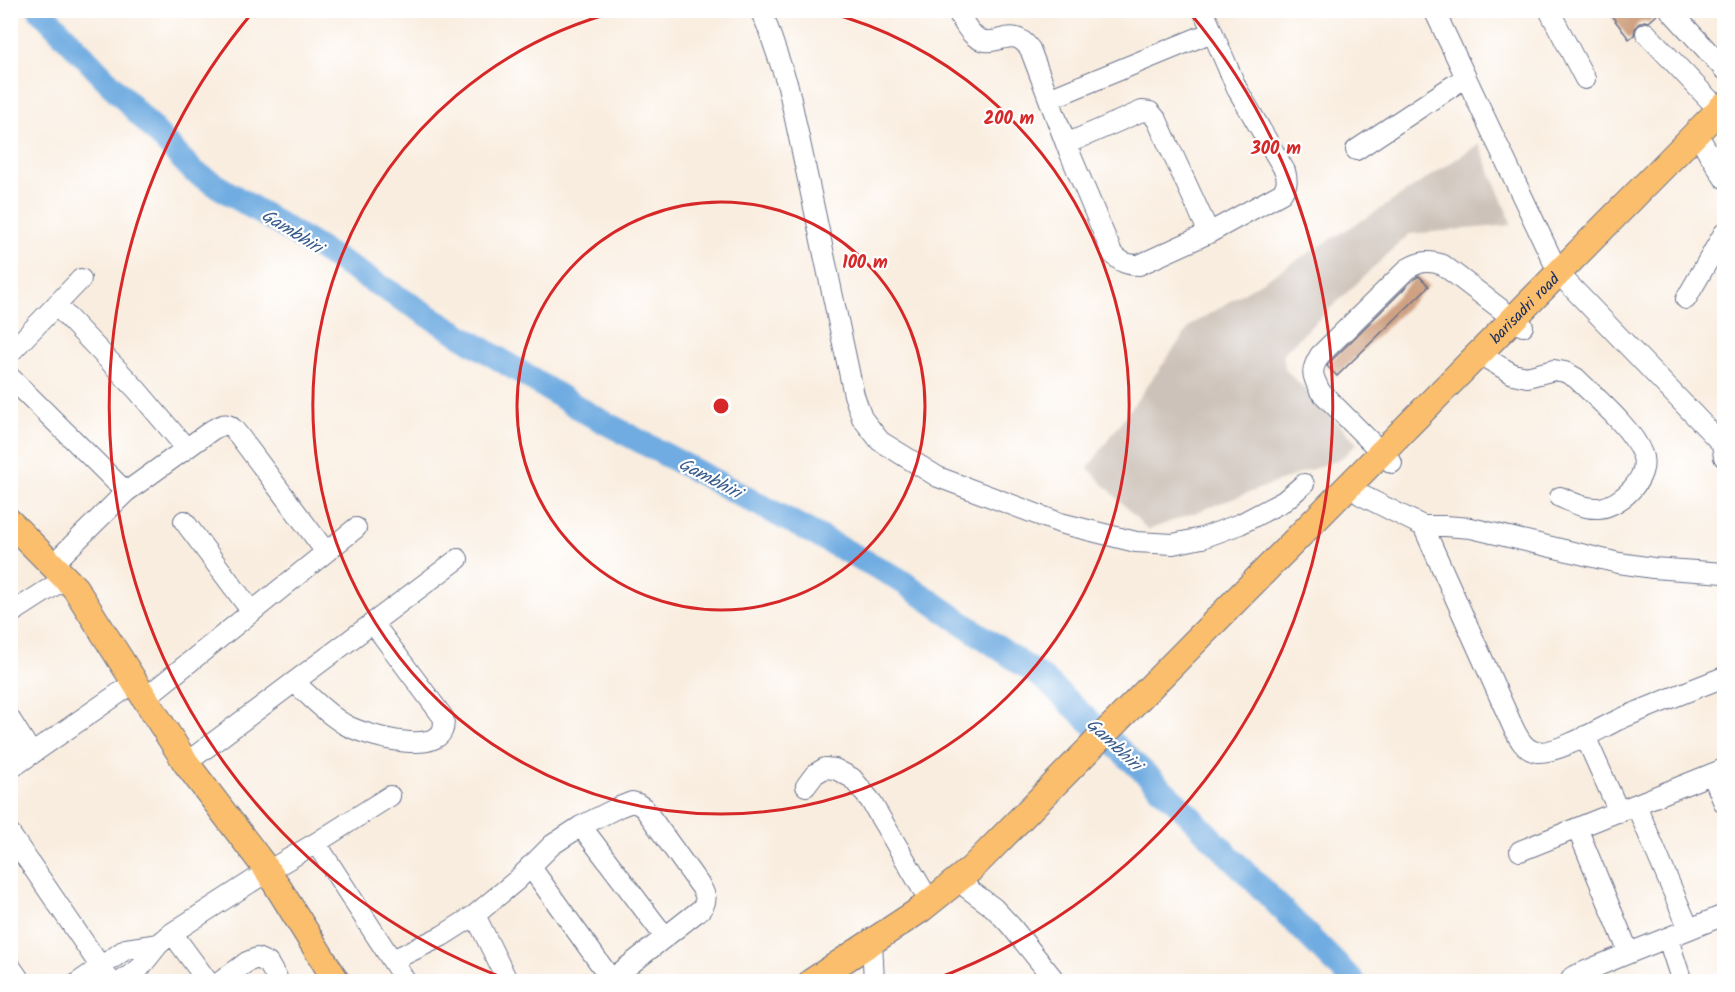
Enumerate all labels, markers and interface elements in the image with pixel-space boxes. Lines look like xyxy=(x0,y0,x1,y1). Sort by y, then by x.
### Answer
text: 200 m xyxy=(984,105,1035,134)
text: 300 m xyxy=(1250,135,1301,164)
water label: Gambhiri xyxy=(255,202,331,264)
text: 100 m xyxy=(842,249,888,278)
street label: barisadri road xyxy=(1484,267,1567,350)
centre of rings xyxy=(711,396,731,416)
water label: Gambhiri xyxy=(673,451,749,510)
water label: Gambhiri xyxy=(1078,712,1150,781)

